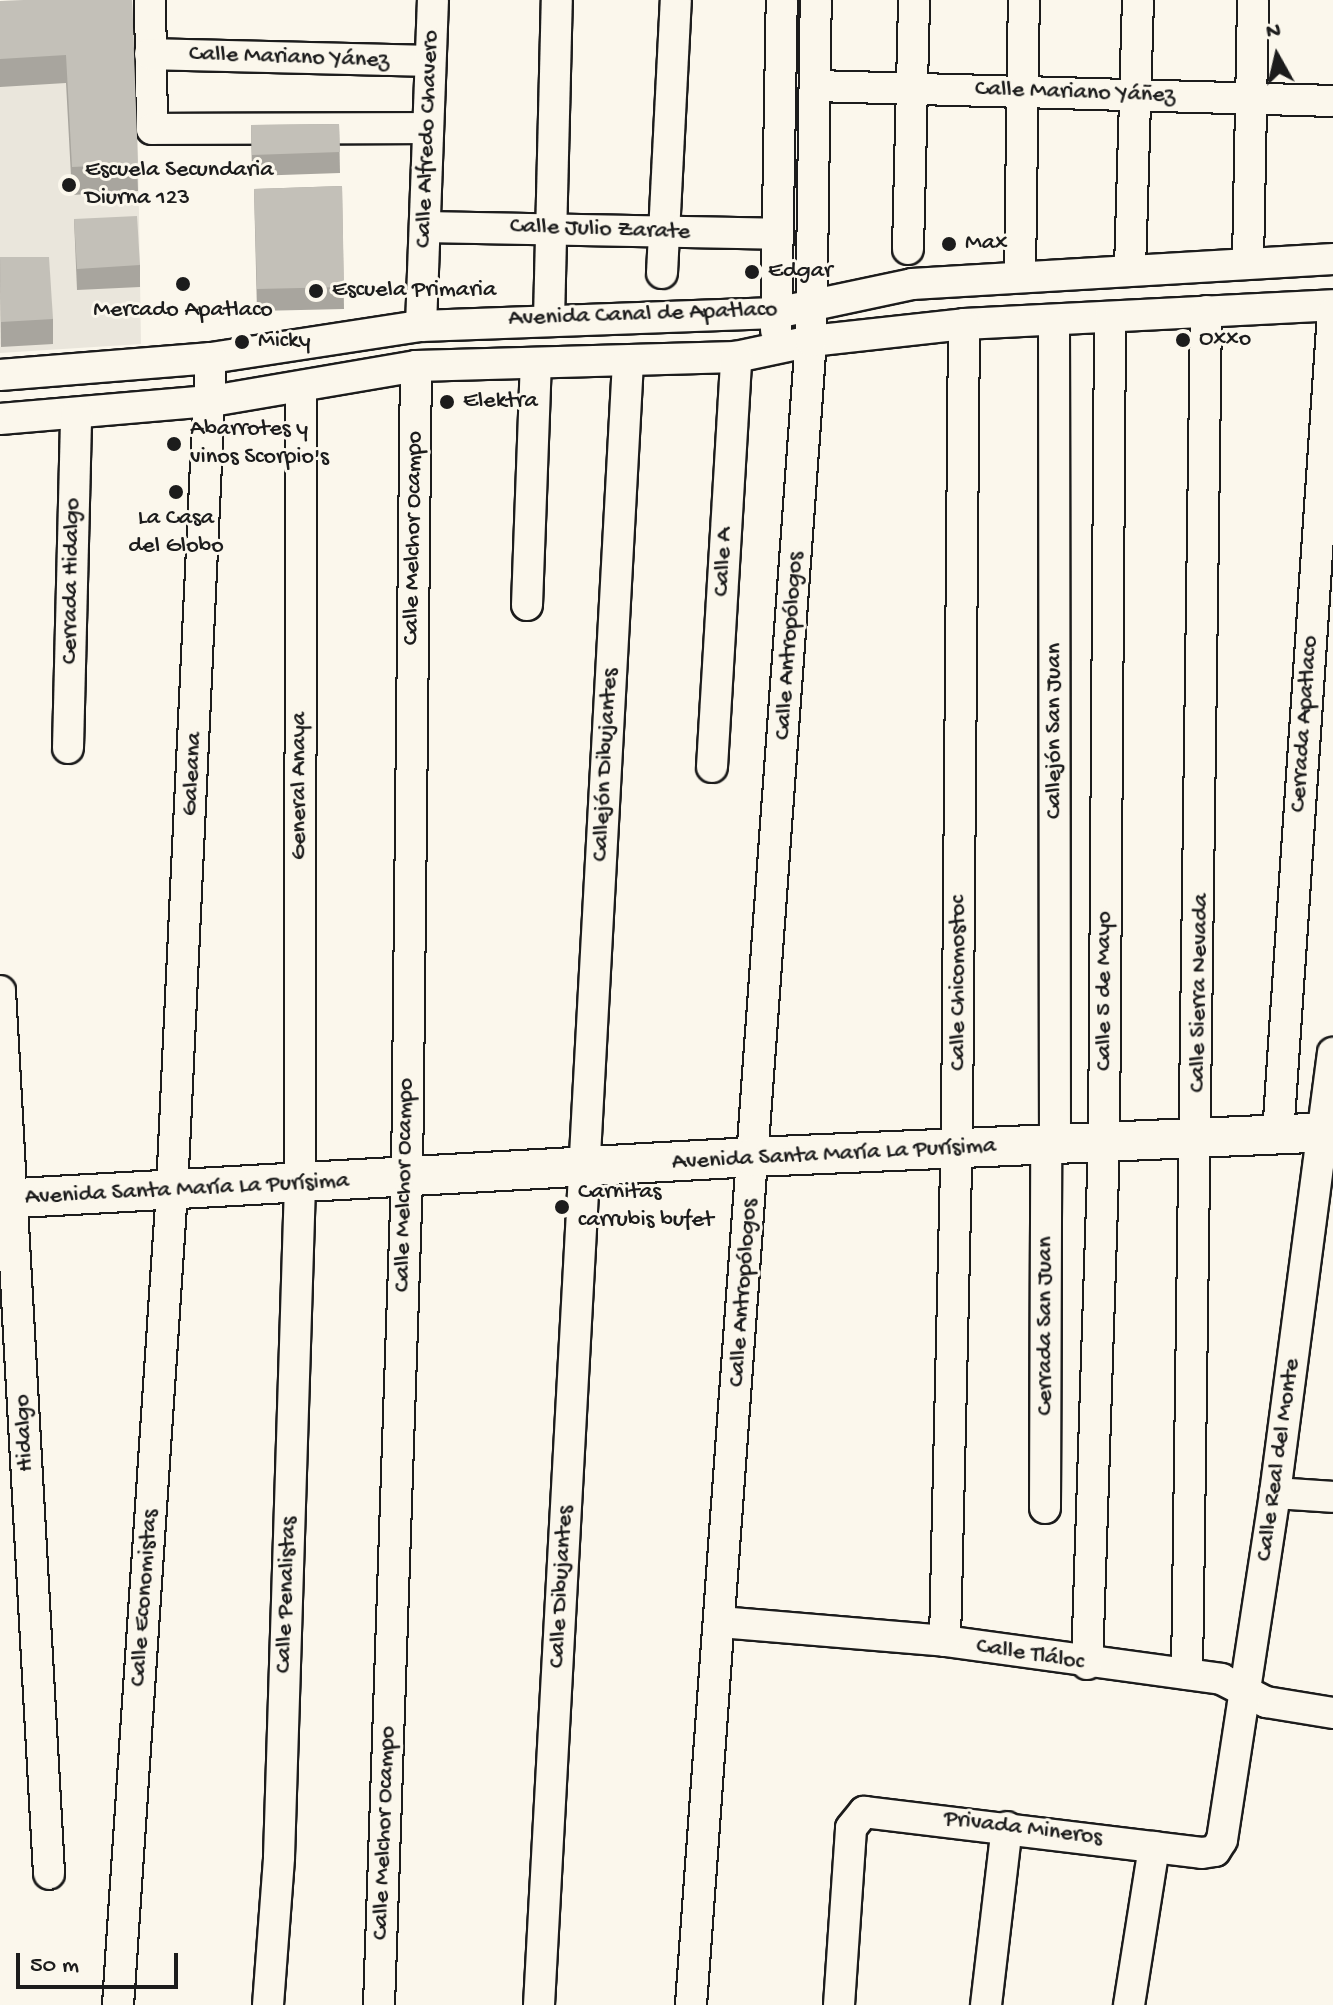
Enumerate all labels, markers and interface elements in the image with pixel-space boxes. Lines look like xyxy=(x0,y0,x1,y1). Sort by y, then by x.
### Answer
north arrow xyxy=(1237,16,1317,96)
text: N xyxy=(1265,18,1283,46)
street label: Calle Alfredo Chavero xyxy=(410,30,446,248)
street label: Calle Mariano Yánez xyxy=(188,40,390,76)
street label: Calle Mariano Yáñez xyxy=(974,75,1176,111)
place label: Escuela Secundaria Diurna 123 xyxy=(85,157,274,213)
marker: Escuela Secundaria Diurna 123 xyxy=(60,176,78,194)
street label: Calle Julio Zarate xyxy=(509,212,691,248)
place label: Max xyxy=(965,230,1008,258)
marker: Max xyxy=(940,235,958,253)
place label: Edgar xyxy=(768,258,832,286)
marker: Edgar xyxy=(743,263,761,281)
marker: Mercado Apatlaco xyxy=(174,275,192,293)
place label: Escuela Primaria xyxy=(332,277,496,305)
marker: Escuela Primaria xyxy=(307,282,325,300)
street label: Avenida Canal de Apatlaco xyxy=(508,296,778,334)
place label: Mercado Apatlaco xyxy=(93,297,273,325)
place label: Oxxo xyxy=(1199,326,1251,354)
place label: Micky xyxy=(258,328,311,356)
marker: Oxxo xyxy=(1174,331,1192,349)
marker: Micky xyxy=(233,333,251,351)
place label: Elektra xyxy=(463,388,538,416)
marker: Elektra xyxy=(438,393,456,411)
place label: Abarrotes y vinos Scorpio's xyxy=(190,416,329,472)
street label: Calle Melchor Ocampo xyxy=(398,431,430,645)
marker: Abarrotes y vinos Scorpio's xyxy=(165,435,183,453)
marker: La Casa del Globo xyxy=(167,483,185,501)
street label: Cerrada Hidalgo xyxy=(56,498,88,664)
place label: La Casa del Globo xyxy=(128,505,224,561)
street label: Calle A xyxy=(708,527,740,597)
street label: Calle Antropólogos xyxy=(769,551,811,741)
street label: Cerrada Apatlaco xyxy=(1284,635,1326,813)
street label: Callejón San Juan xyxy=(1041,643,1069,819)
street label: Callejón Dibujantes xyxy=(587,668,625,862)
street label: General Anaya xyxy=(286,712,314,860)
street label: Galeana xyxy=(176,731,210,817)
street label: Calle Sierra Nevada xyxy=(1184,893,1216,1093)
street label: Calle Chicomostoc xyxy=(945,895,973,1071)
street label: Calle 5 de Mayo xyxy=(1091,911,1119,1071)
street label: Calle Melchor Ocampo xyxy=(389,1078,421,1292)
street label: Avenida Santa María La Purísima xyxy=(671,1132,997,1178)
street label: Avenida Santa María La Purísima xyxy=(24,1167,350,1213)
place label: Carnitas carrubis bufet xyxy=(578,1179,714,1235)
marker: Carnitas carrubis bufet xyxy=(553,1198,571,1216)
street label: Calle Antropólogos xyxy=(723,1198,765,1388)
street label: Cerrada San Juan xyxy=(1032,1236,1060,1416)
street label: Calle Real del Monte xyxy=(1251,1357,1307,1563)
street label: Hidalgo xyxy=(9,1393,41,1473)
street label: Calle Dibujantes xyxy=(543,1505,581,1669)
street label: Calle Economistas xyxy=(124,1508,166,1688)
street label: Calle Penalistas xyxy=(270,1516,304,1674)
street label: Calle Tláloc xyxy=(974,1632,1086,1678)
street label: Calle Melchor Ocampo xyxy=(367,1725,403,1941)
street label: Privada Mineros xyxy=(942,1805,1104,1853)
scale bar xyxy=(20,1937,182,1987)
text: 50 m xyxy=(30,1952,79,1981)

